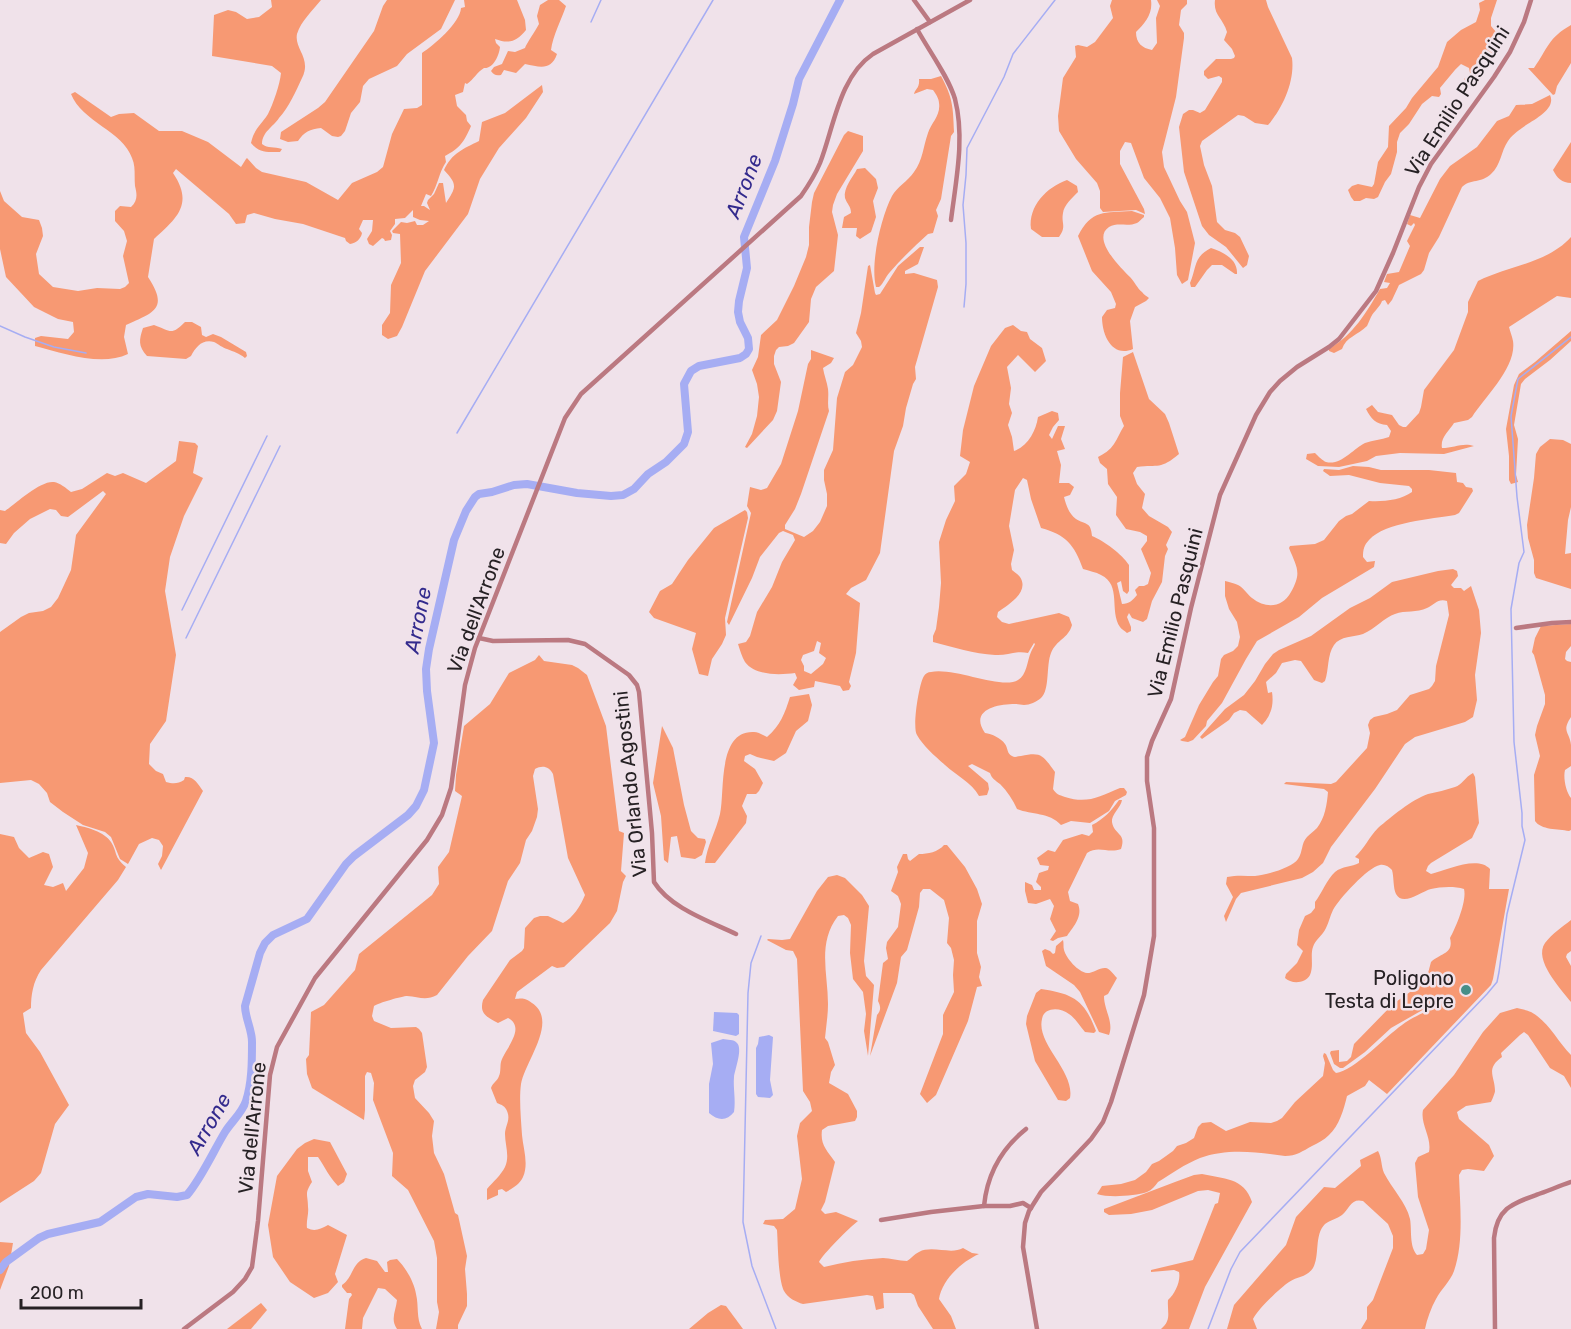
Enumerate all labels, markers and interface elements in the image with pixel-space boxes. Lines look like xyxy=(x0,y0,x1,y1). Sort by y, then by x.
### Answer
street label: Via Emilio Pasquini xyxy=(1399,21,1515,181)
water label: Arrone xyxy=(720,150,767,222)
street label: Via Emilio Pasquini xyxy=(1142,526,1208,700)
street label: Via dell'Arrone xyxy=(442,543,510,677)
water label: Arrone xyxy=(399,585,436,656)
street label: Via Orlando Agostini xyxy=(608,690,652,878)
place label: Poligono Testa di Lepre xyxy=(1325,966,1454,1013)
marker: Poligono Testa di Lepre xyxy=(1459,983,1473,997)
street label: Via dell'Arrone xyxy=(233,1061,271,1195)
water label: Arrone xyxy=(181,1088,236,1160)
scale bar xyxy=(21,1272,141,1310)
text: 200 m xyxy=(30,1282,84,1304)

